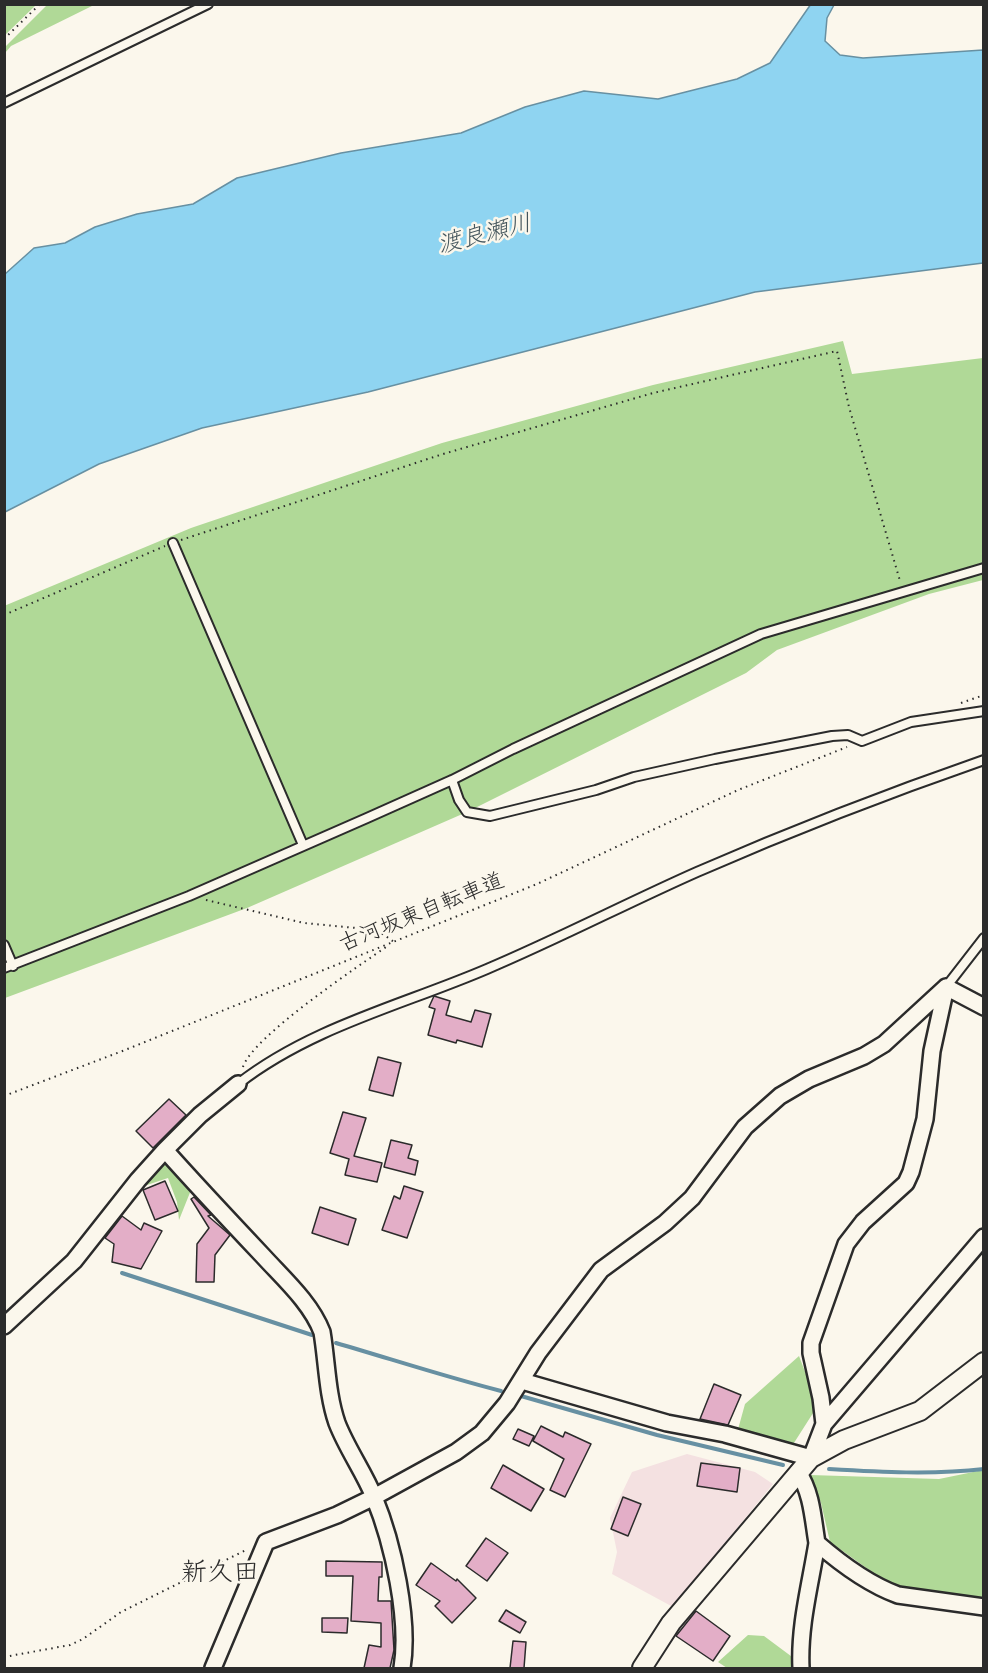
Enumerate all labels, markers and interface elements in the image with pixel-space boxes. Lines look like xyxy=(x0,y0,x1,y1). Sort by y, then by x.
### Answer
water label: 渡良瀬川 xyxy=(435,210,535,262)
street label: 古河坂東自転車道 xyxy=(335,869,509,959)
district label: 新久田 xyxy=(181,1559,259,1591)

